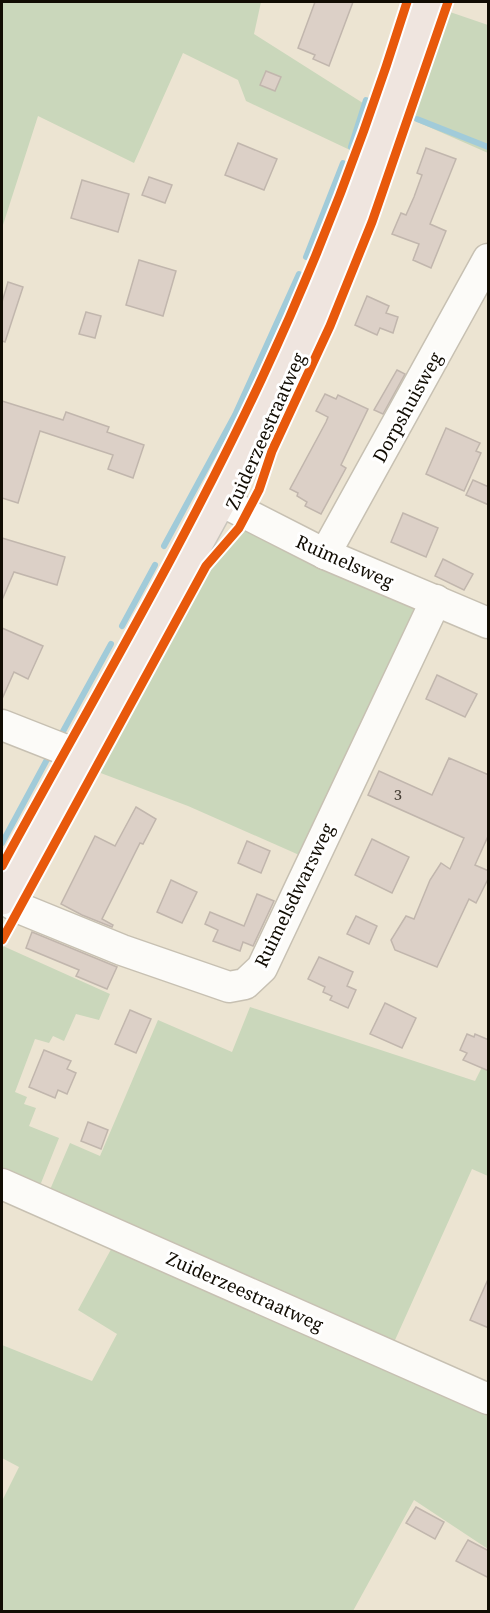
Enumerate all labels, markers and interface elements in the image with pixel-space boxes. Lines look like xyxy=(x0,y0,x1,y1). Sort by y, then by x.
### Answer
street label: Dorpshuisweg xyxy=(367,347,447,466)
street label: Zuiderzeestraatweg xyxy=(220,348,311,513)
street label: Ruimelsweg xyxy=(293,529,398,593)
house number: 3 xyxy=(394,784,402,804)
street label: Ruimelsdwarsweg xyxy=(249,819,339,971)
street label: Zuiderzeestraatweg xyxy=(163,1246,328,1337)

